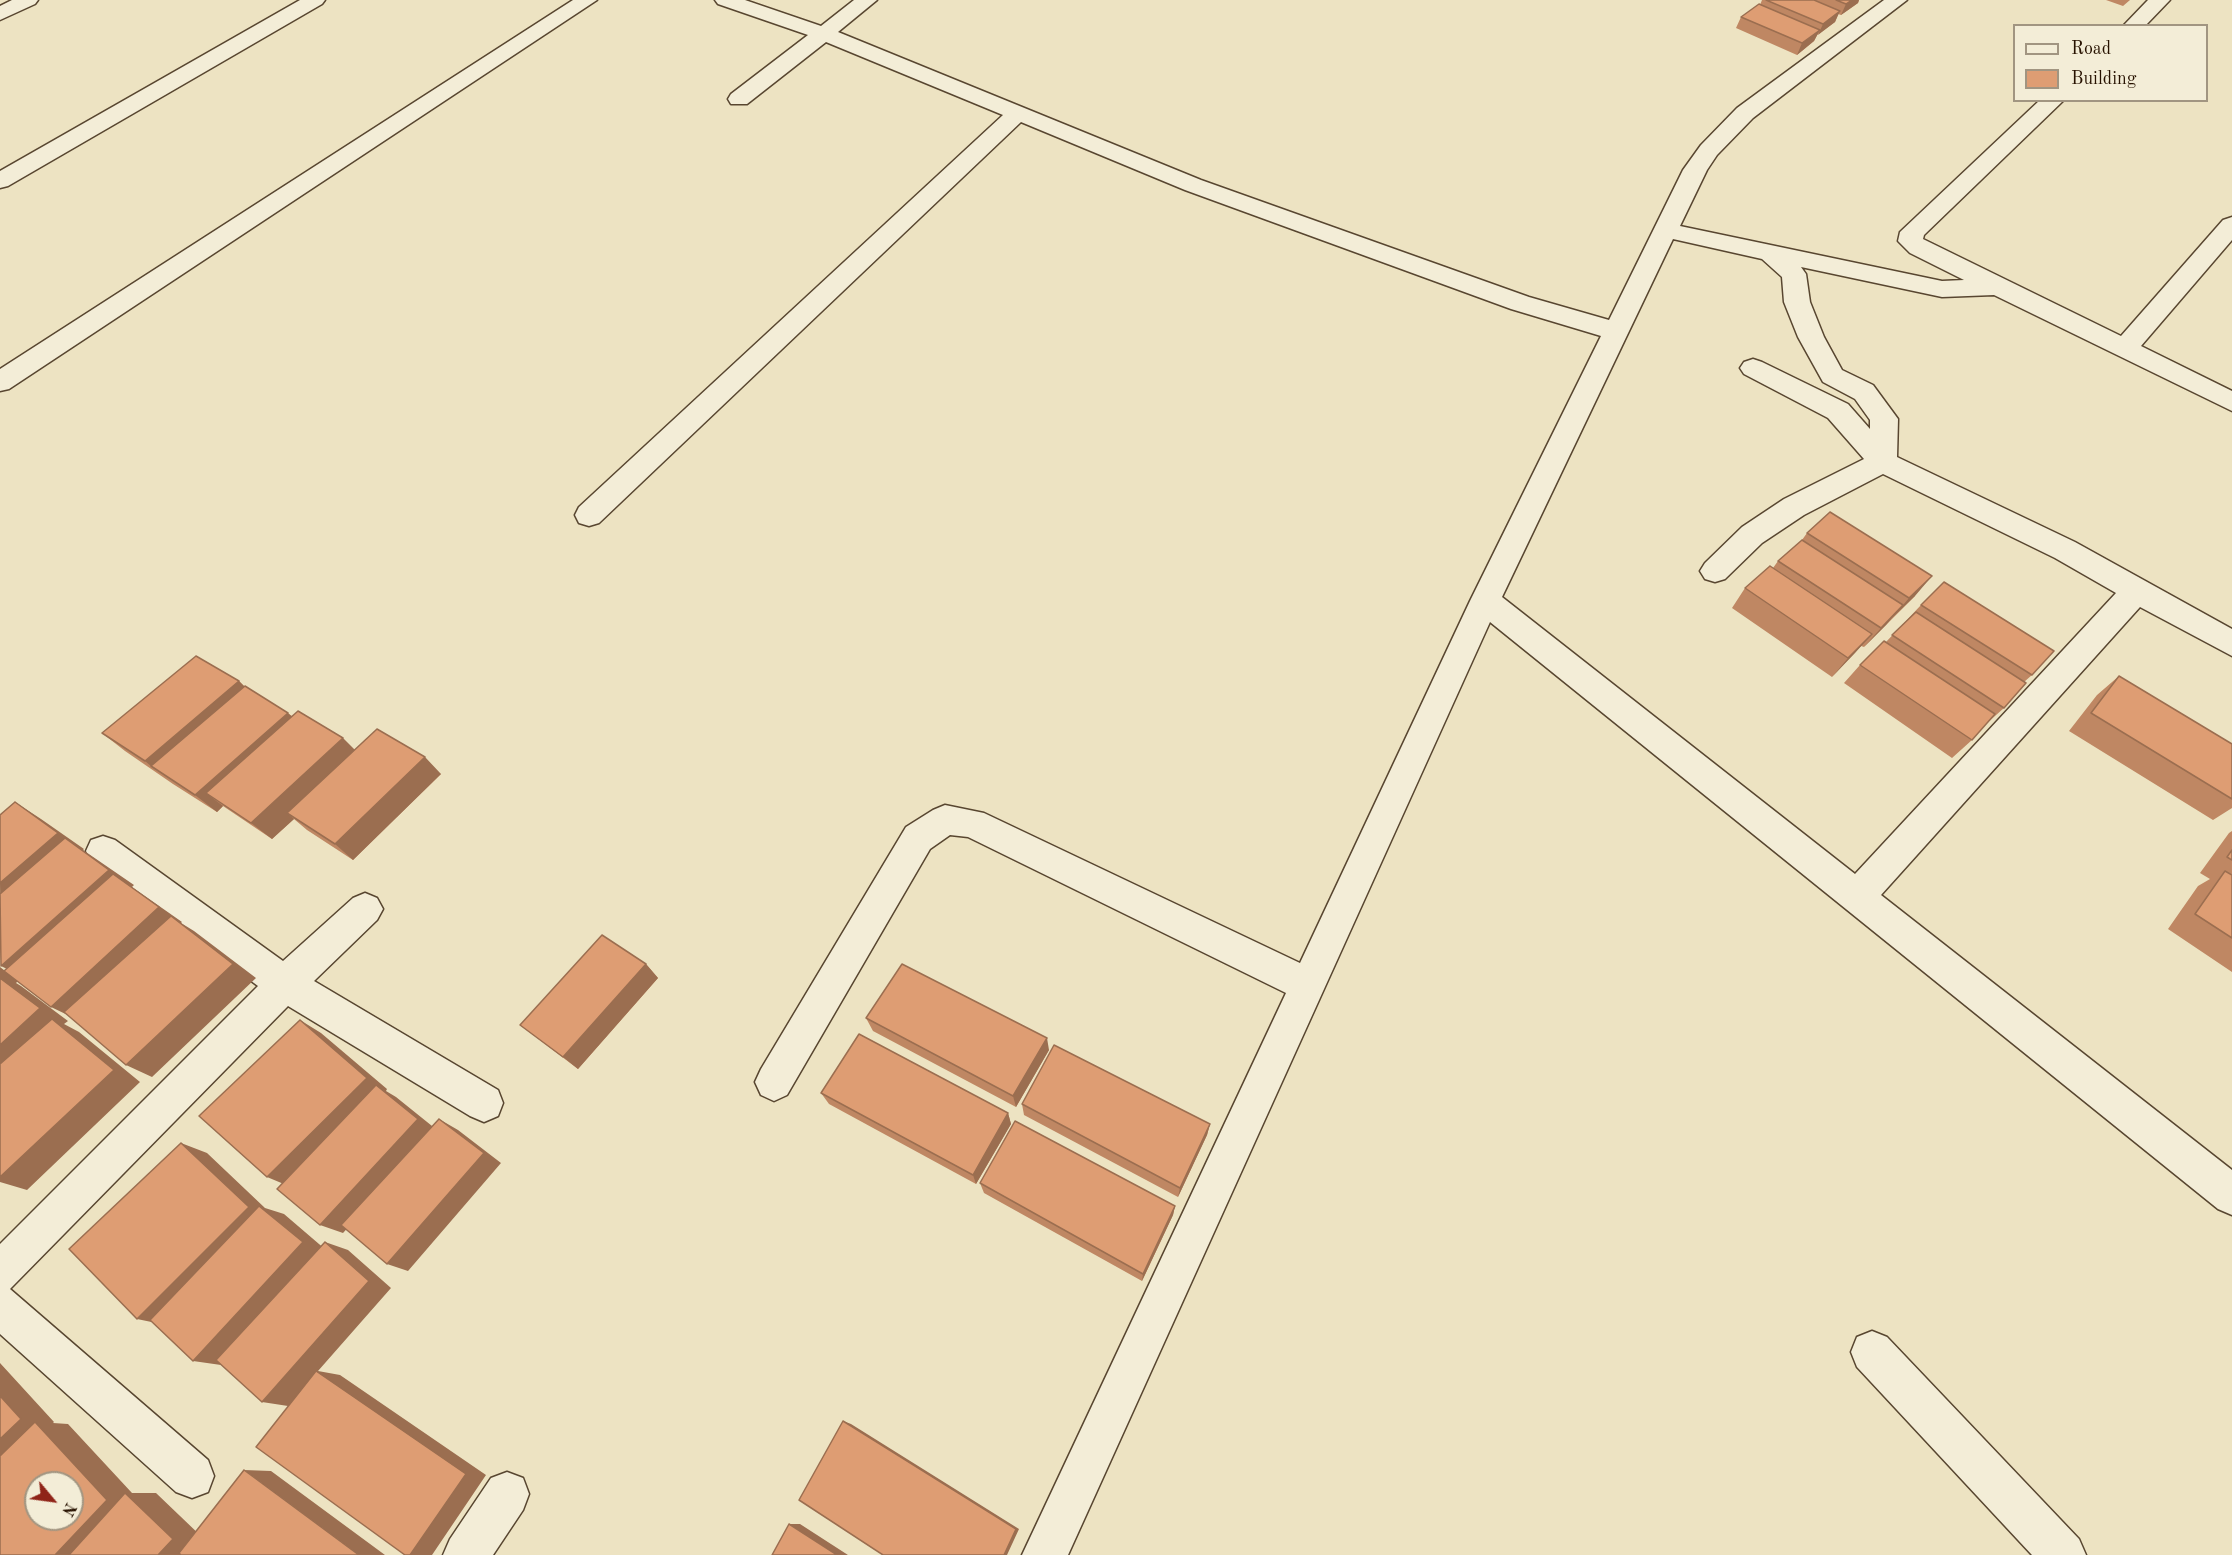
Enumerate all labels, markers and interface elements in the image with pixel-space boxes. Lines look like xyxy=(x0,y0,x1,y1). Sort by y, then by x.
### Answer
legend xyxy=(2013,24,2208,102)
text: Road xyxy=(2071,40,2111,58)
text: Building xyxy=(2071,70,2136,88)
north arrow xyxy=(24,1471,84,1531)
text: N xyxy=(58,1500,78,1518)

